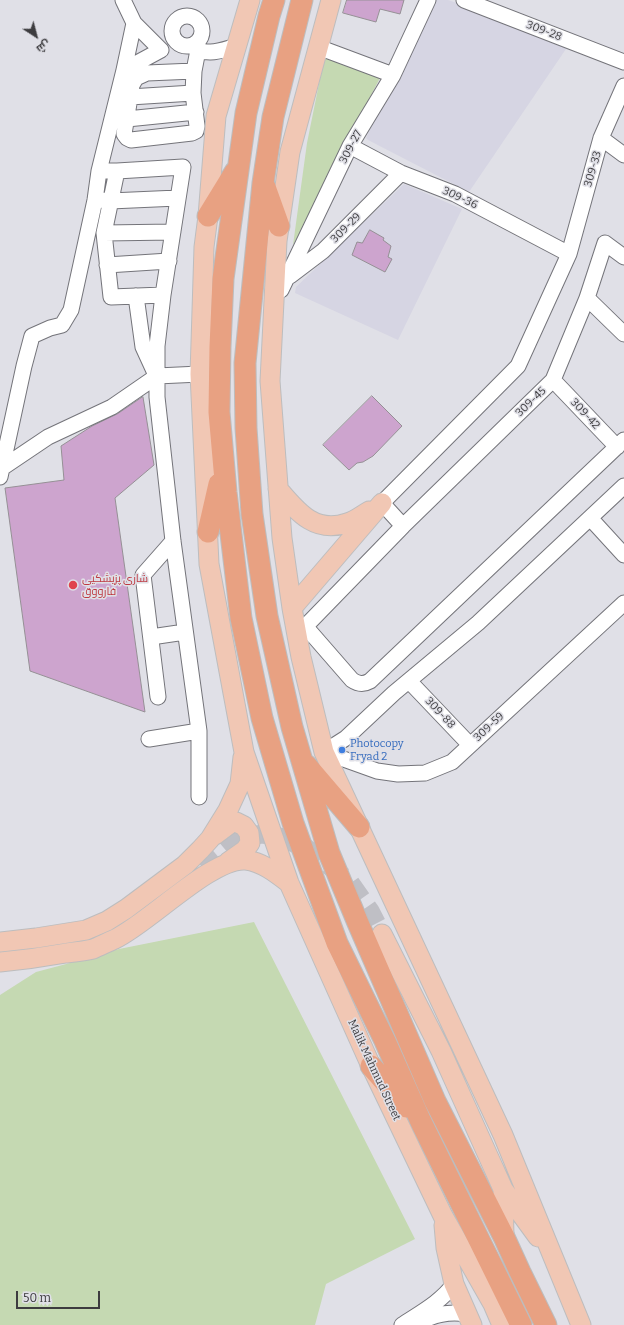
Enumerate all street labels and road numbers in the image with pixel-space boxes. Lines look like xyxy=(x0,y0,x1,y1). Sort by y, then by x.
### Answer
street label: 309-28 xyxy=(524,18,564,44)
street label: 309-27 xyxy=(337,128,365,166)
street label: 309-33 xyxy=(582,149,604,189)
street label: 309-36 xyxy=(440,184,480,212)
street label: 309-29 xyxy=(328,210,364,246)
street label: 309-45 xyxy=(513,384,549,420)
street label: 309-42 xyxy=(567,396,603,432)
street label: 309-88 xyxy=(422,695,458,731)
street label: 309-59 xyxy=(471,710,507,744)
street label: Malik Mahmud Street xyxy=(345,1017,403,1123)

